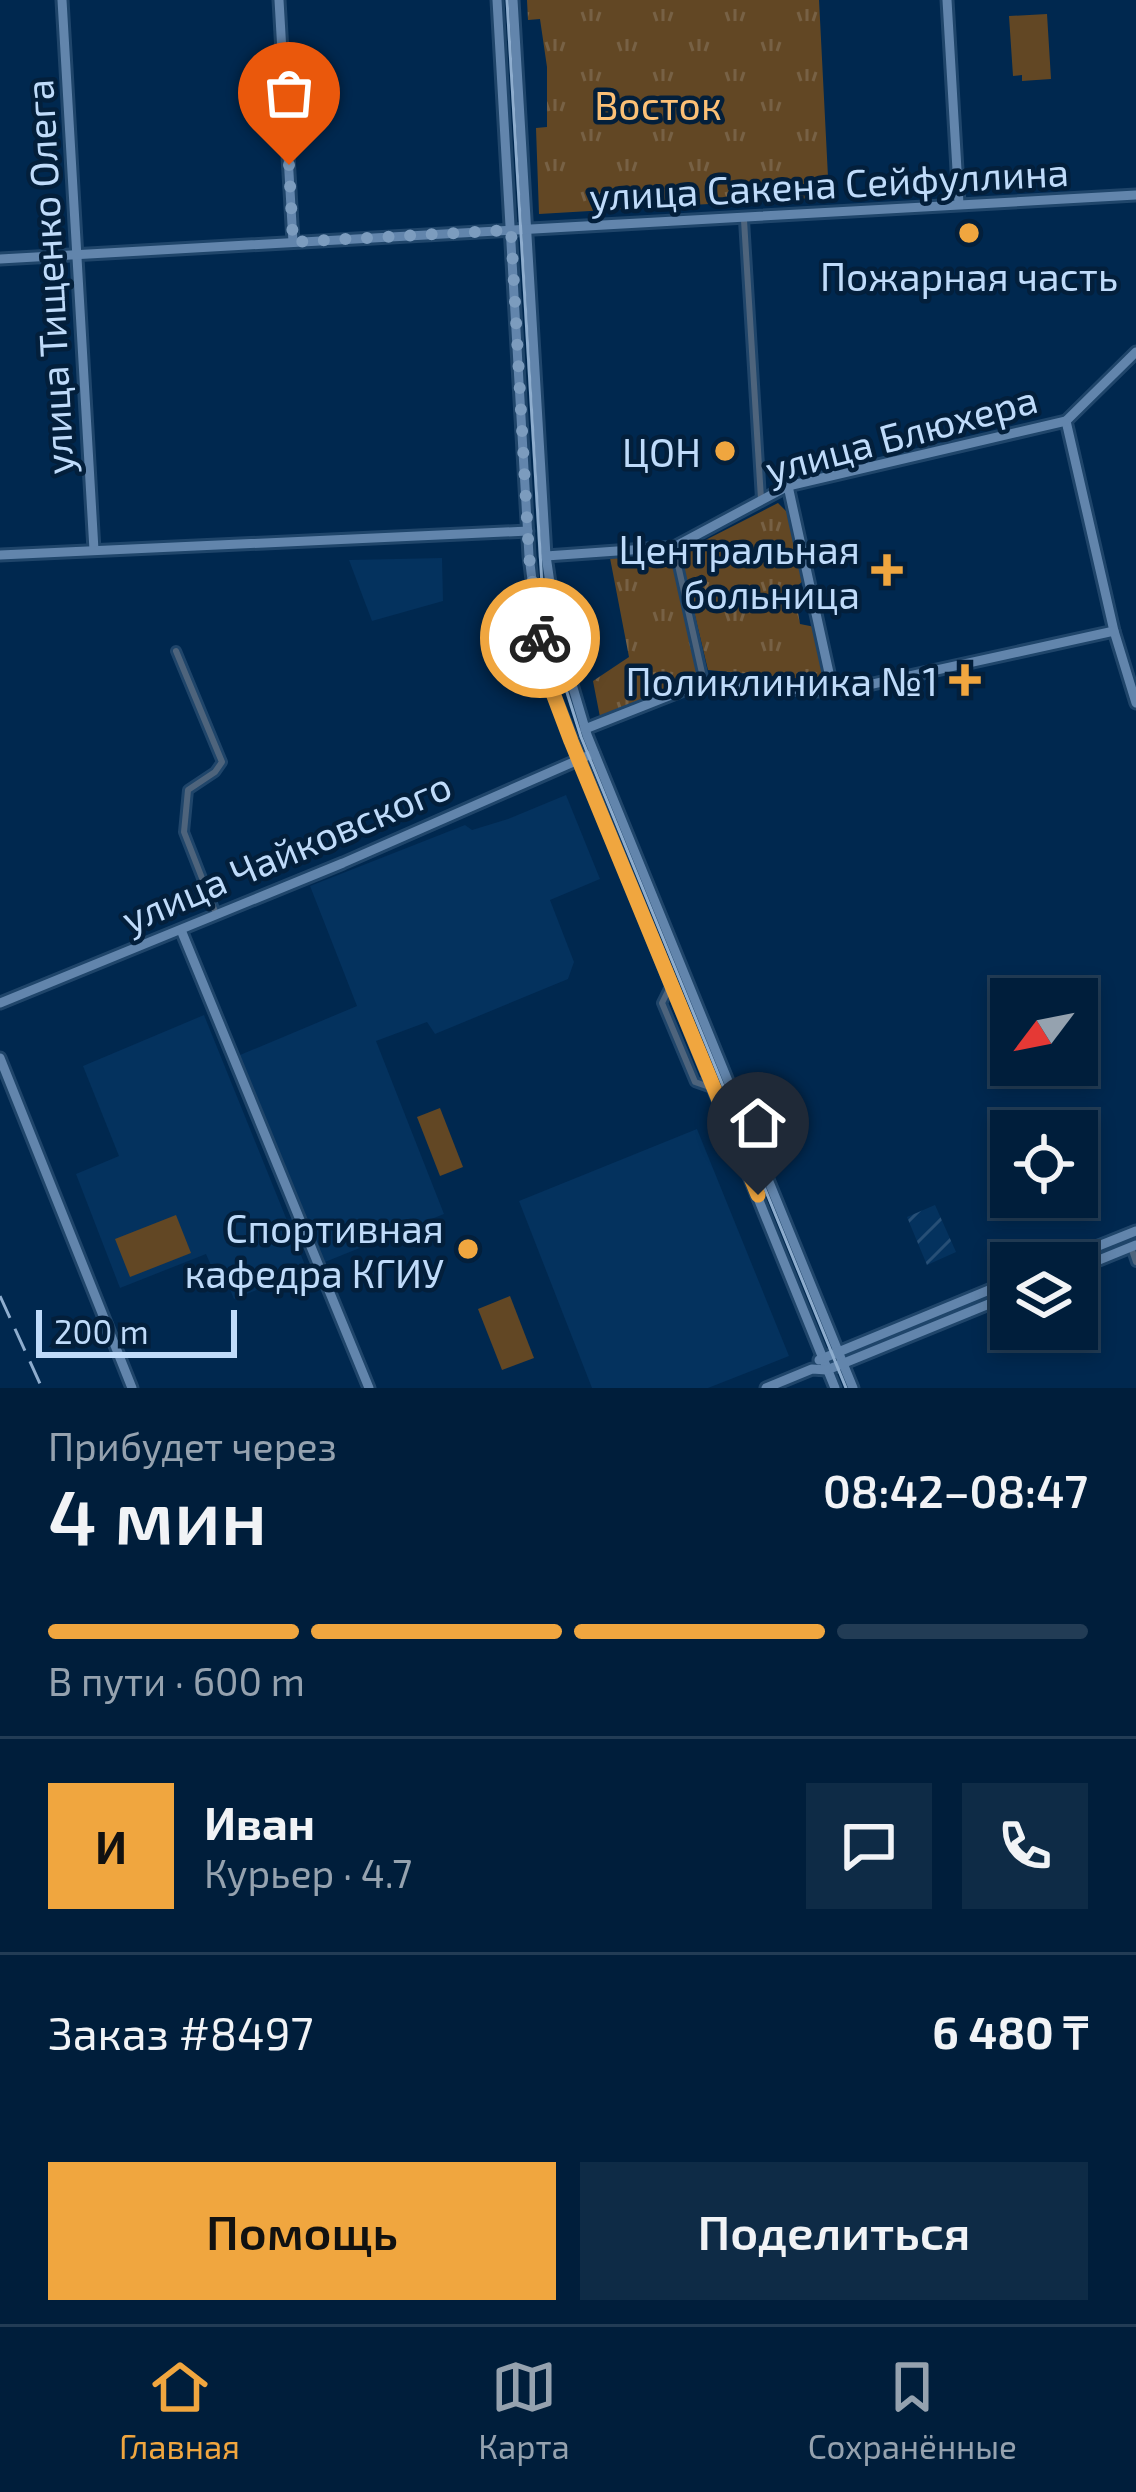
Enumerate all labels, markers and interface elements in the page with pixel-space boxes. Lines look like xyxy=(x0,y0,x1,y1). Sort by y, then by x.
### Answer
pin xyxy=(238,42,340,165)
icon: bag xyxy=(256,60,322,126)
street label: улица Тищенко Олега xyxy=(14,78,83,476)
park label: Восток xyxy=(594,81,722,128)
street label: улица Сакена Сейфуллина xyxy=(588,147,1070,220)
marker: Пожарная часть xyxy=(956,220,982,246)
place label: Пожарная часть xyxy=(820,252,1118,299)
street label: улица Блюхера xyxy=(760,374,1042,493)
place label: ЦОН xyxy=(622,428,701,475)
marker: ЦОН xyxy=(712,438,738,464)
place label: Центральная больница xyxy=(618,525,860,617)
marker: Центральная больница xyxy=(871,554,903,586)
courier xyxy=(480,578,600,698)
icon: bike xyxy=(507,605,573,671)
place label: Поликлиника №1 xyxy=(626,657,938,704)
marker: Поликлиника №1 xyxy=(949,664,981,696)
street label: улица Чайковского xyxy=(114,760,458,943)
north arrow xyxy=(990,978,1098,1086)
map controls xyxy=(990,978,1098,1350)
pin xyxy=(707,1072,809,1195)
icon: home xyxy=(725,1090,791,1156)
button: locate xyxy=(990,1110,1098,1218)
place label: Спортивная кафедра КГИУ xyxy=(184,1204,444,1296)
marker: Спортивная кафедра КГИУ xyxy=(455,1236,481,1262)
button: layers xyxy=(990,1242,1098,1350)
scale bar xyxy=(36,1304,237,1357)
text: 200 m xyxy=(54,1311,149,1351)
text: Прибудет через xyxy=(48,1422,337,1469)
text: 08:42–08:47 xyxy=(823,1463,1088,1517)
text: 4 мин xyxy=(48,1467,267,1561)
text: В пути · 600 m xyxy=(48,1657,305,1704)
button: chat xyxy=(806,1783,932,1909)
button: phone xyxy=(962,1783,1088,1909)
text: Иван xyxy=(204,1795,315,1849)
text: И xyxy=(95,1819,127,1873)
text: Курьер · 4.7 xyxy=(204,1849,412,1896)
text: 6 480 ₸ xyxy=(932,2004,1088,2058)
text: Заказ #8497 xyxy=(48,2005,314,2059)
button: Помощь xyxy=(48,2162,556,2300)
button: Поделиться xyxy=(580,2162,1088,2300)
tab: Главная xyxy=(119,2354,240,2466)
tab: Карта xyxy=(478,2354,570,2466)
tab: Сохранённые xyxy=(808,2354,1017,2466)

